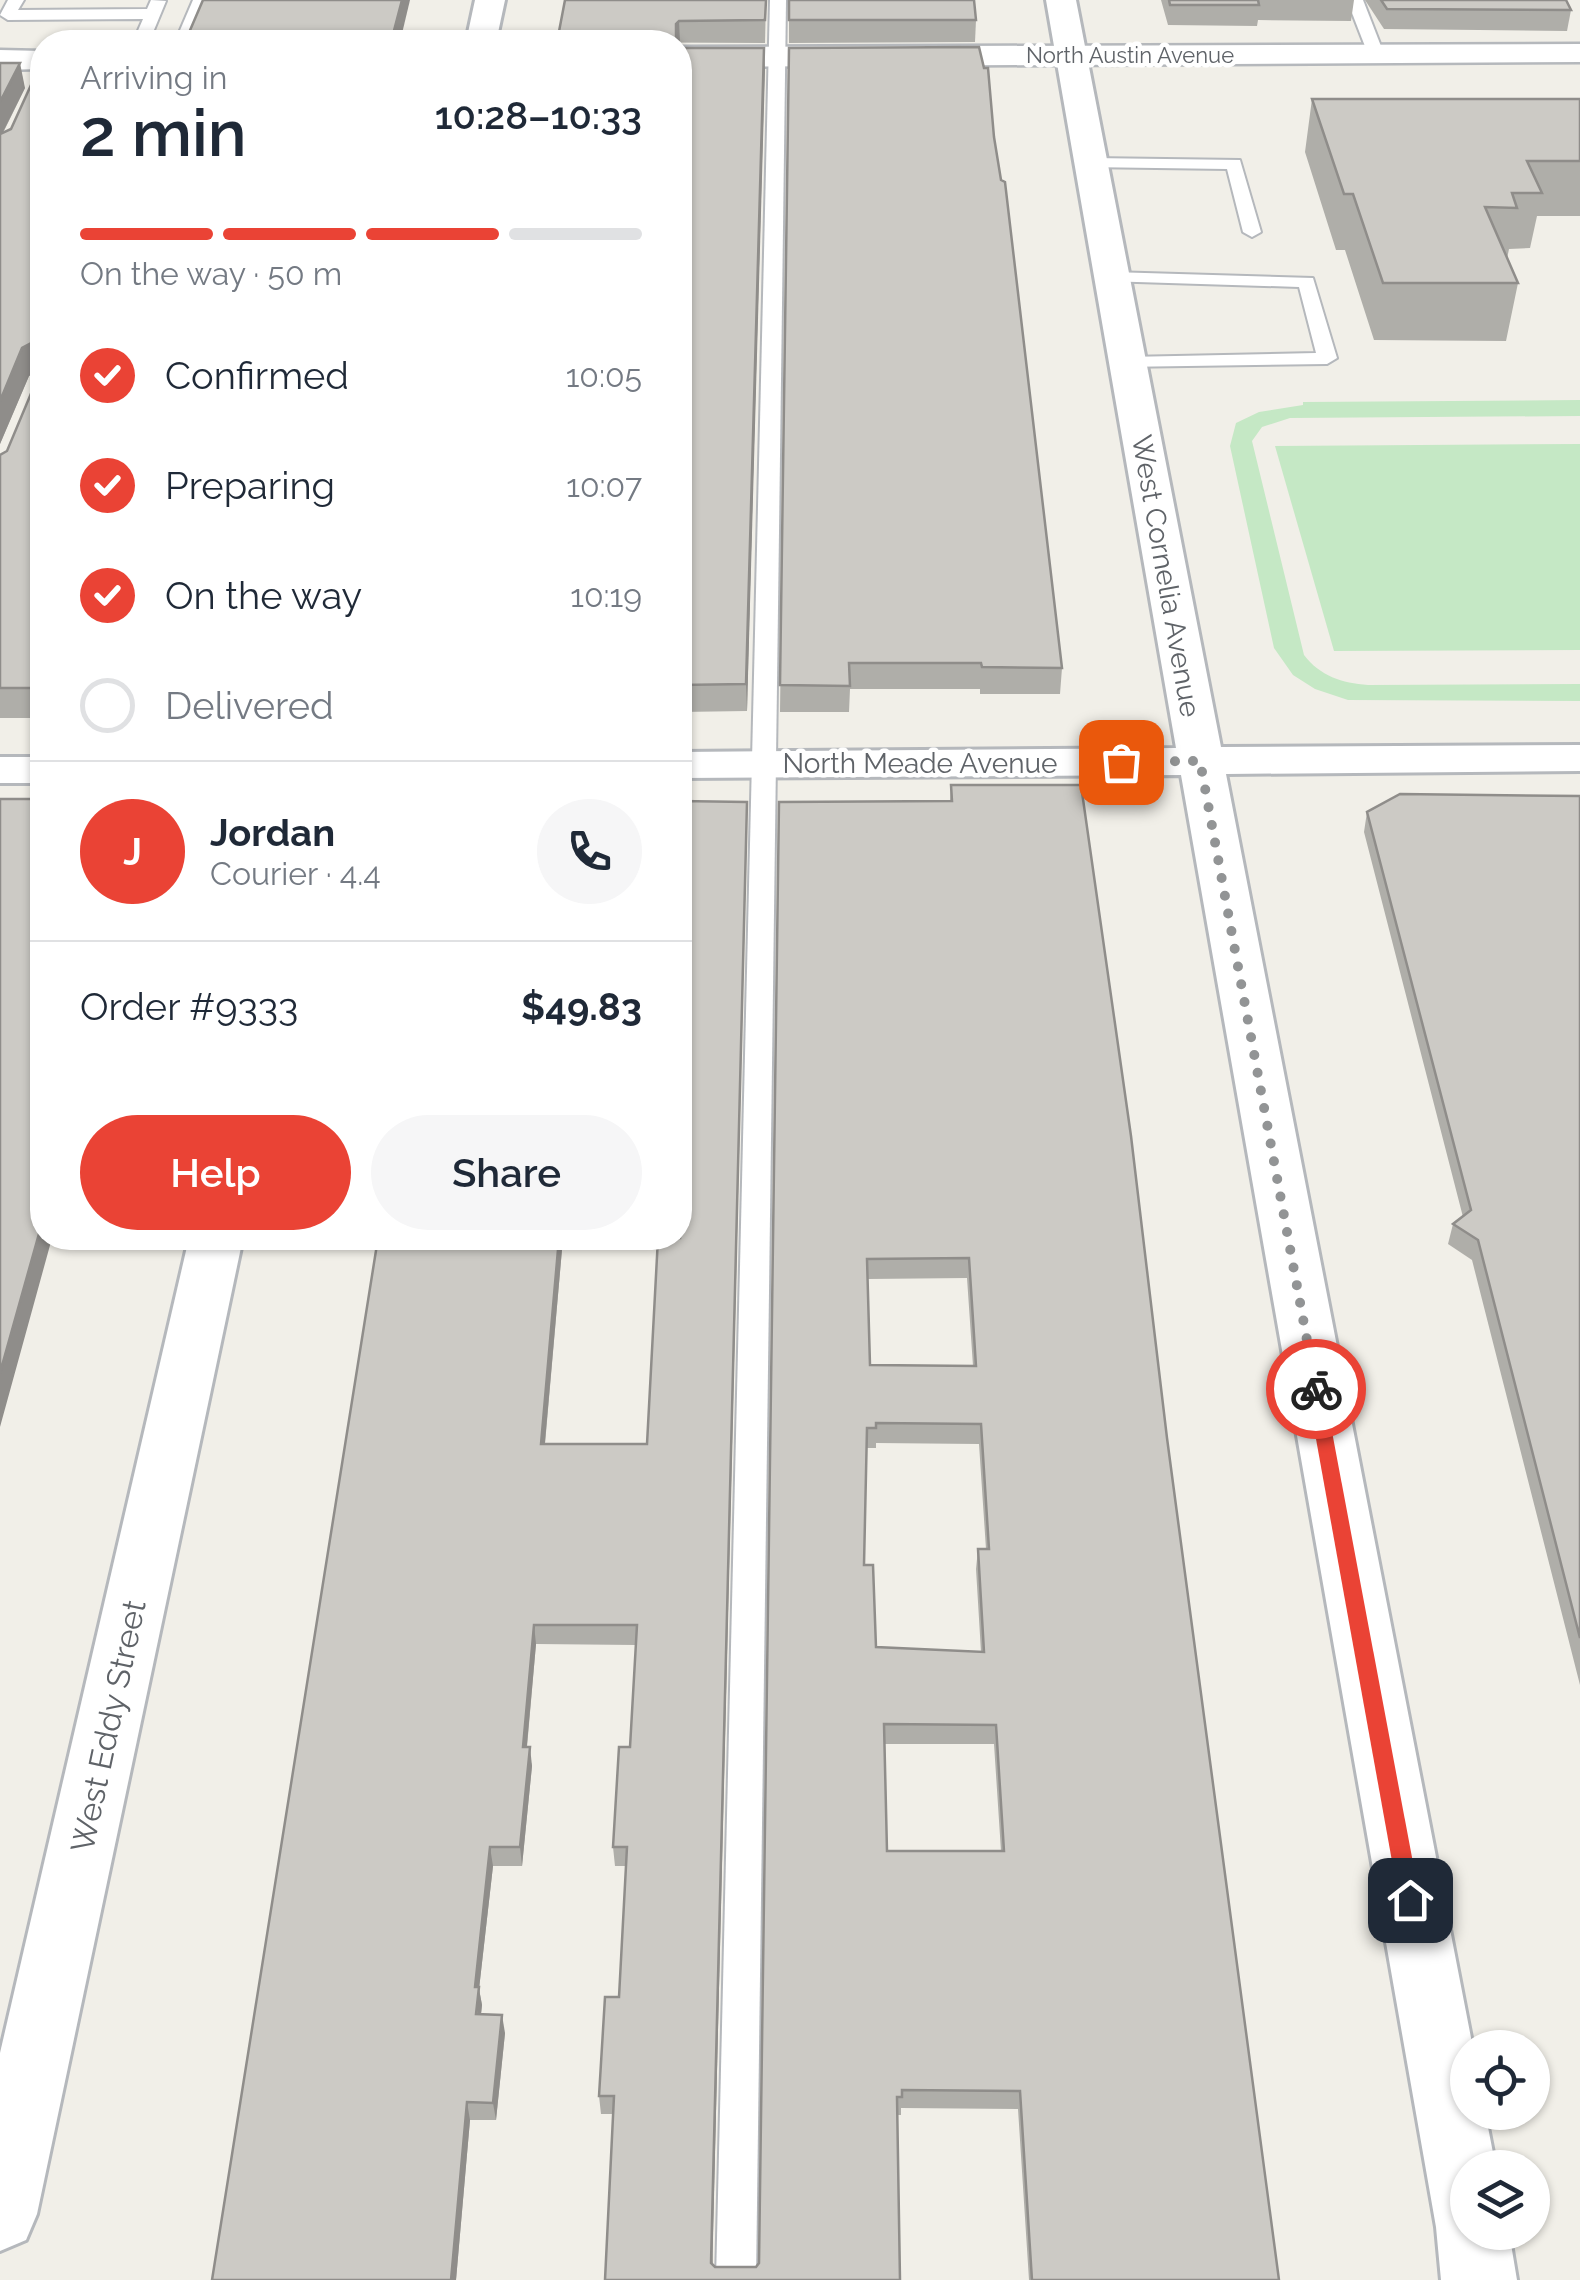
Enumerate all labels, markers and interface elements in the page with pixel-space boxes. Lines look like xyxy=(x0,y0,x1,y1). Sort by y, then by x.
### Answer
street label: North Austin Avenue xyxy=(1026,42,1234,68)
text: Arriving in xyxy=(80,59,227,96)
text: 10:28–10:33 xyxy=(435,93,642,138)
text: 2 min xyxy=(80,95,247,171)
text: On the way · 50 m xyxy=(80,255,342,292)
icon: check xyxy=(80,348,135,403)
text: Confirmed xyxy=(165,353,349,398)
text: 10:05 xyxy=(566,357,642,394)
street label: West Cornelia Avenue xyxy=(1125,432,1207,720)
icon: check xyxy=(80,458,135,513)
text: Preparing xyxy=(165,463,335,508)
text: 10:07 xyxy=(566,467,642,504)
icon: check xyxy=(80,568,135,623)
text: On the way xyxy=(165,573,362,618)
text: 10:19 xyxy=(570,577,642,614)
text: Delivered xyxy=(165,683,334,728)
pin xyxy=(1079,720,1164,805)
icon: bag xyxy=(1094,735,1149,790)
street label: North Meade Avenue xyxy=(782,747,1058,780)
button: phone xyxy=(537,799,642,904)
text: Jordan xyxy=(210,810,335,855)
text: J xyxy=(123,829,142,874)
text: Courier · 4.4 xyxy=(210,855,381,892)
text: Order #9333 xyxy=(80,984,298,1029)
text: $49.83 xyxy=(521,984,642,1029)
button: Help xyxy=(80,1115,351,1230)
button: Share xyxy=(371,1115,642,1230)
courier xyxy=(1266,1339,1366,1439)
icon: bike xyxy=(1289,1362,1344,1417)
street label: West Eddy Street xyxy=(63,1596,153,1855)
pin xyxy=(1368,1858,1453,1943)
icon: home xyxy=(1383,1873,1438,1928)
map controls xyxy=(1450,2030,1550,2250)
button: locate xyxy=(1450,2030,1550,2130)
button: layers xyxy=(1450,2150,1550,2250)

